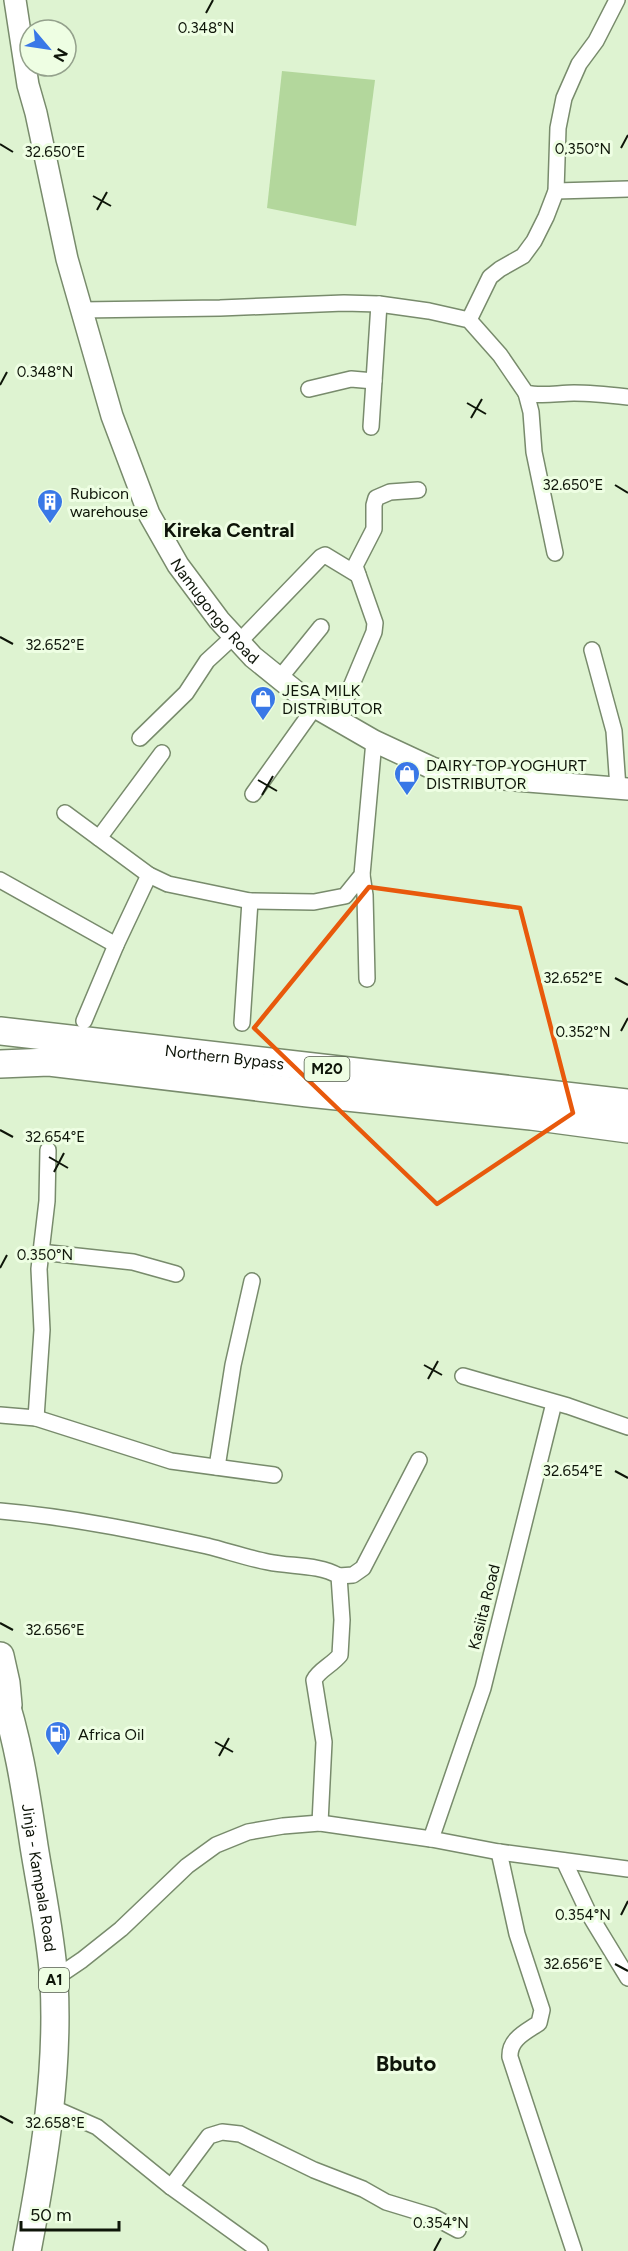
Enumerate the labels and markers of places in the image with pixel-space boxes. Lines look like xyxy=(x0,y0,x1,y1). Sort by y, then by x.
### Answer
place label: Rubicon warehouse xyxy=(70,484,148,521)
building icon: Rubicon warehouse xyxy=(35,487,65,525)
place label: JESA MILK DISTRIBUTOR xyxy=(282,681,383,718)
shop icon: JESA MILK DISTRIBUTOR xyxy=(248,684,278,722)
place label: DAIRY TOP YOGHURT DISTRIBUTOR xyxy=(426,756,587,793)
shop icon: DAIRY TOP YOGHURT DISTRIBUTOR xyxy=(392,759,422,797)
fuel station icon: Africa Oil xyxy=(43,1719,73,1757)
place label: Africa Oil xyxy=(78,1725,144,1744)

